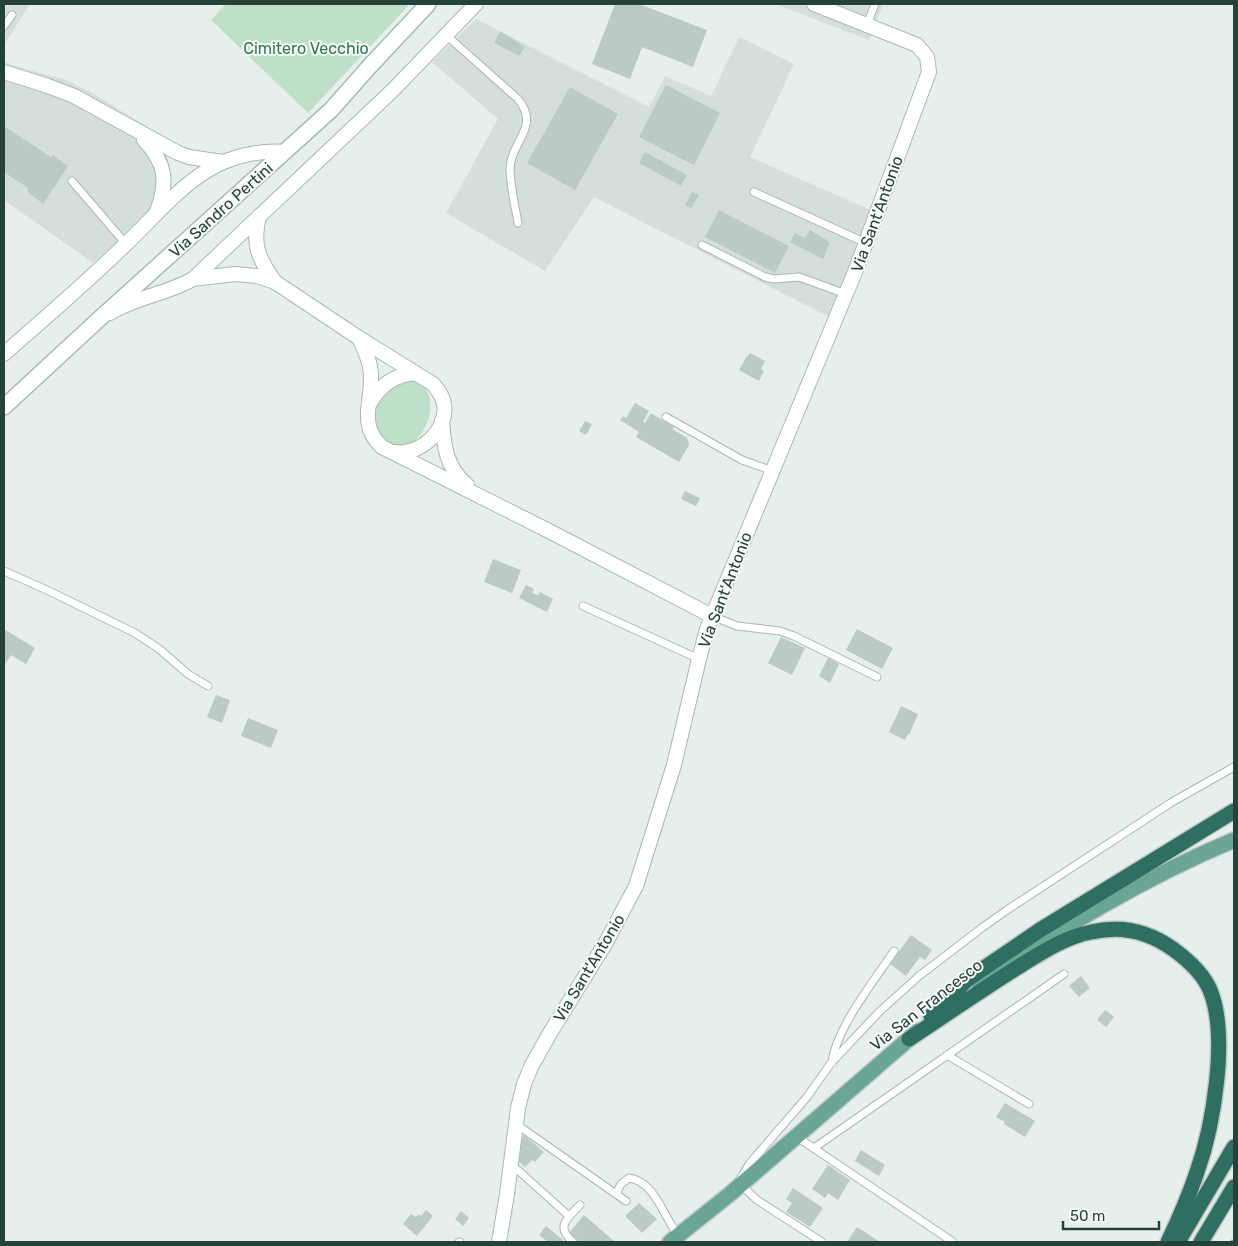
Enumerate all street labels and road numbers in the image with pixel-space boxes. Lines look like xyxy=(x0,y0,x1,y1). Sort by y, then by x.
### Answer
street label: Via Sant'Antonio xyxy=(847,153,907,275)
street label: Via Sandro Pertini xyxy=(165,158,277,262)
street label: Via Sant'Antonio xyxy=(694,529,756,651)
street label: Via Sant'Antonio xyxy=(549,911,629,1025)
street label: Via San Francesco xyxy=(866,955,986,1055)

